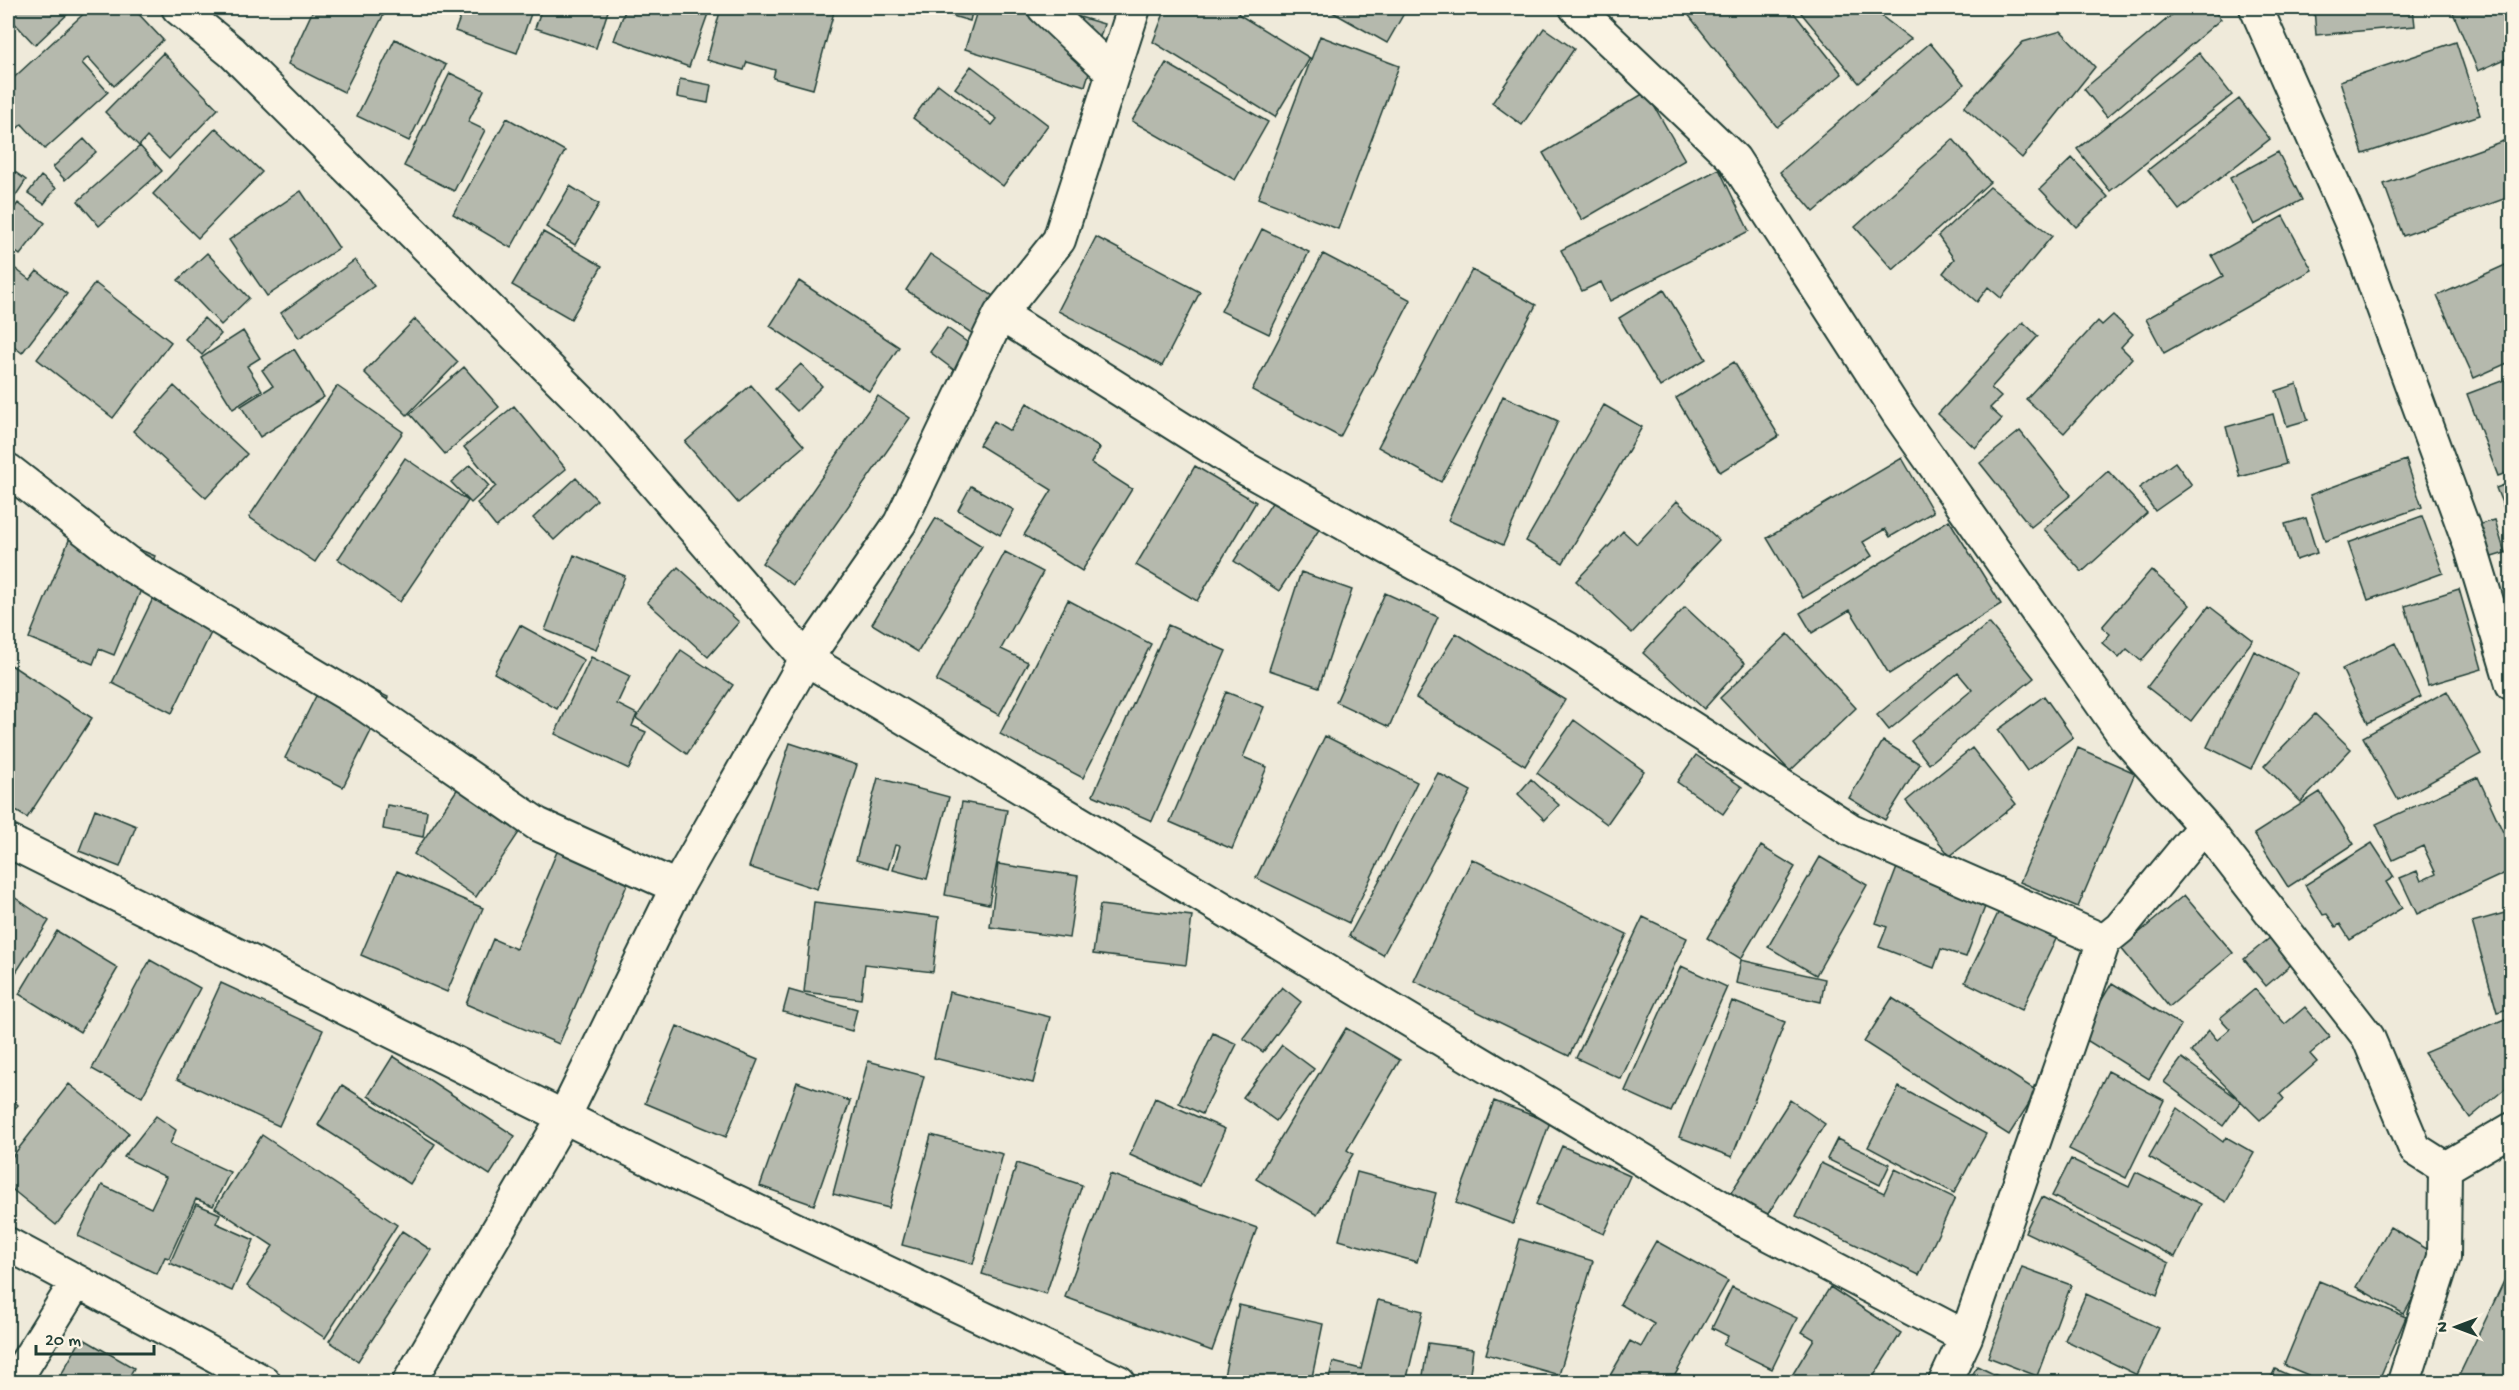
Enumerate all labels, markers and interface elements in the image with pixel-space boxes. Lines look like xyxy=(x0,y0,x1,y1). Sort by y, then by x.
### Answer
north arrow xyxy=(2426,1297,2486,1357)
scale bar xyxy=(36,1318,154,1356)
text: N xyxy=(2435,1321,2454,1332)
text: 20 m xyxy=(45,1331,81,1352)

